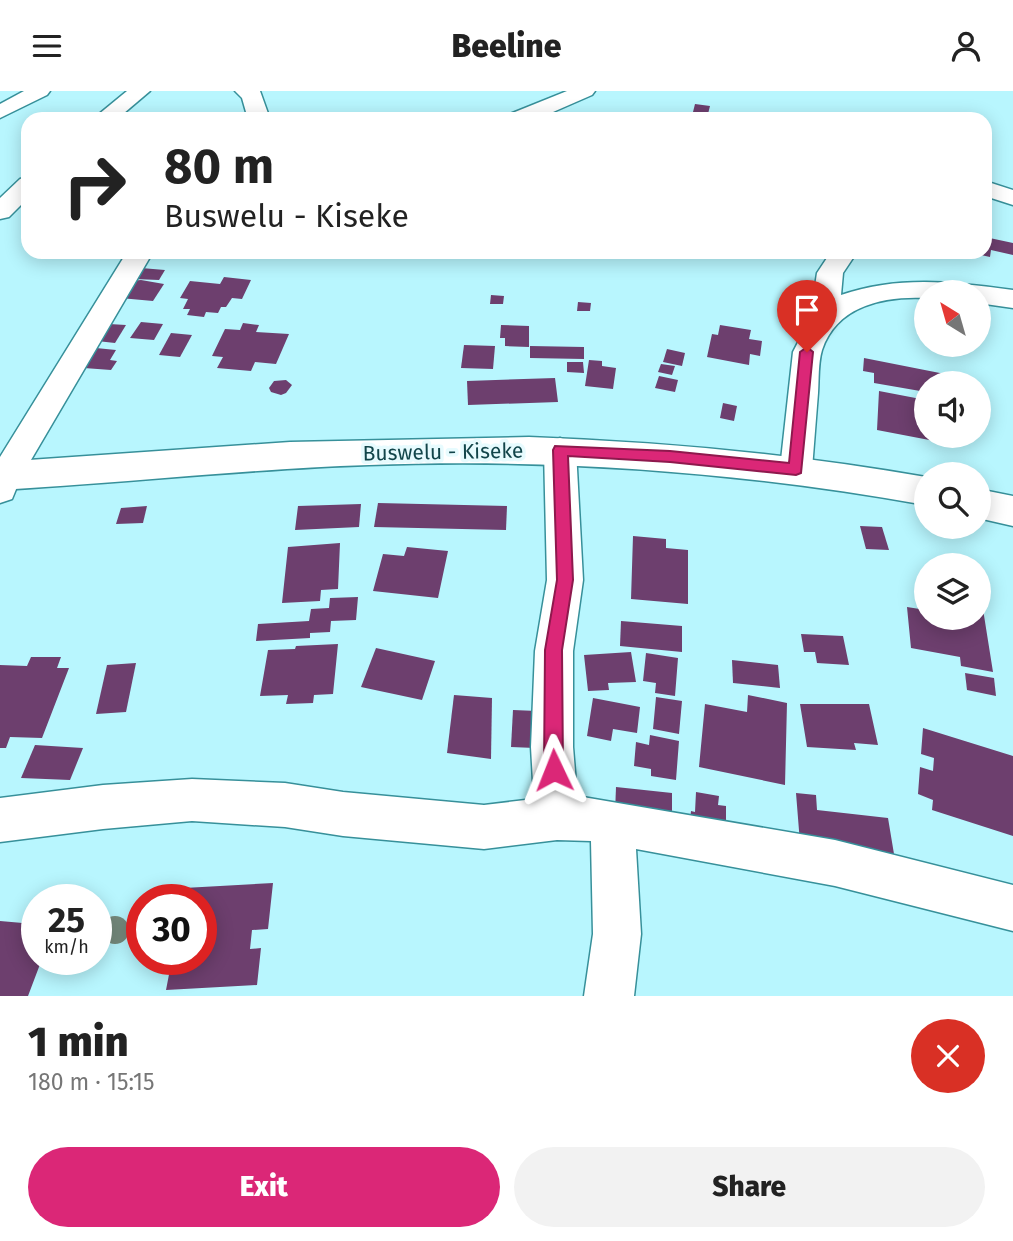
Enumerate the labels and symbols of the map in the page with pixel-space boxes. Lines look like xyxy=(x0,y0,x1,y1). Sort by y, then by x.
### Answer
pin xyxy=(777,280,837,352)
north arrow xyxy=(914,280,990,357)
street label: Buswelu - Kiseke xyxy=(362,438,524,466)
position arrow xyxy=(517,733,591,807)
speed limit sign: 30 xyxy=(126,884,217,975)

